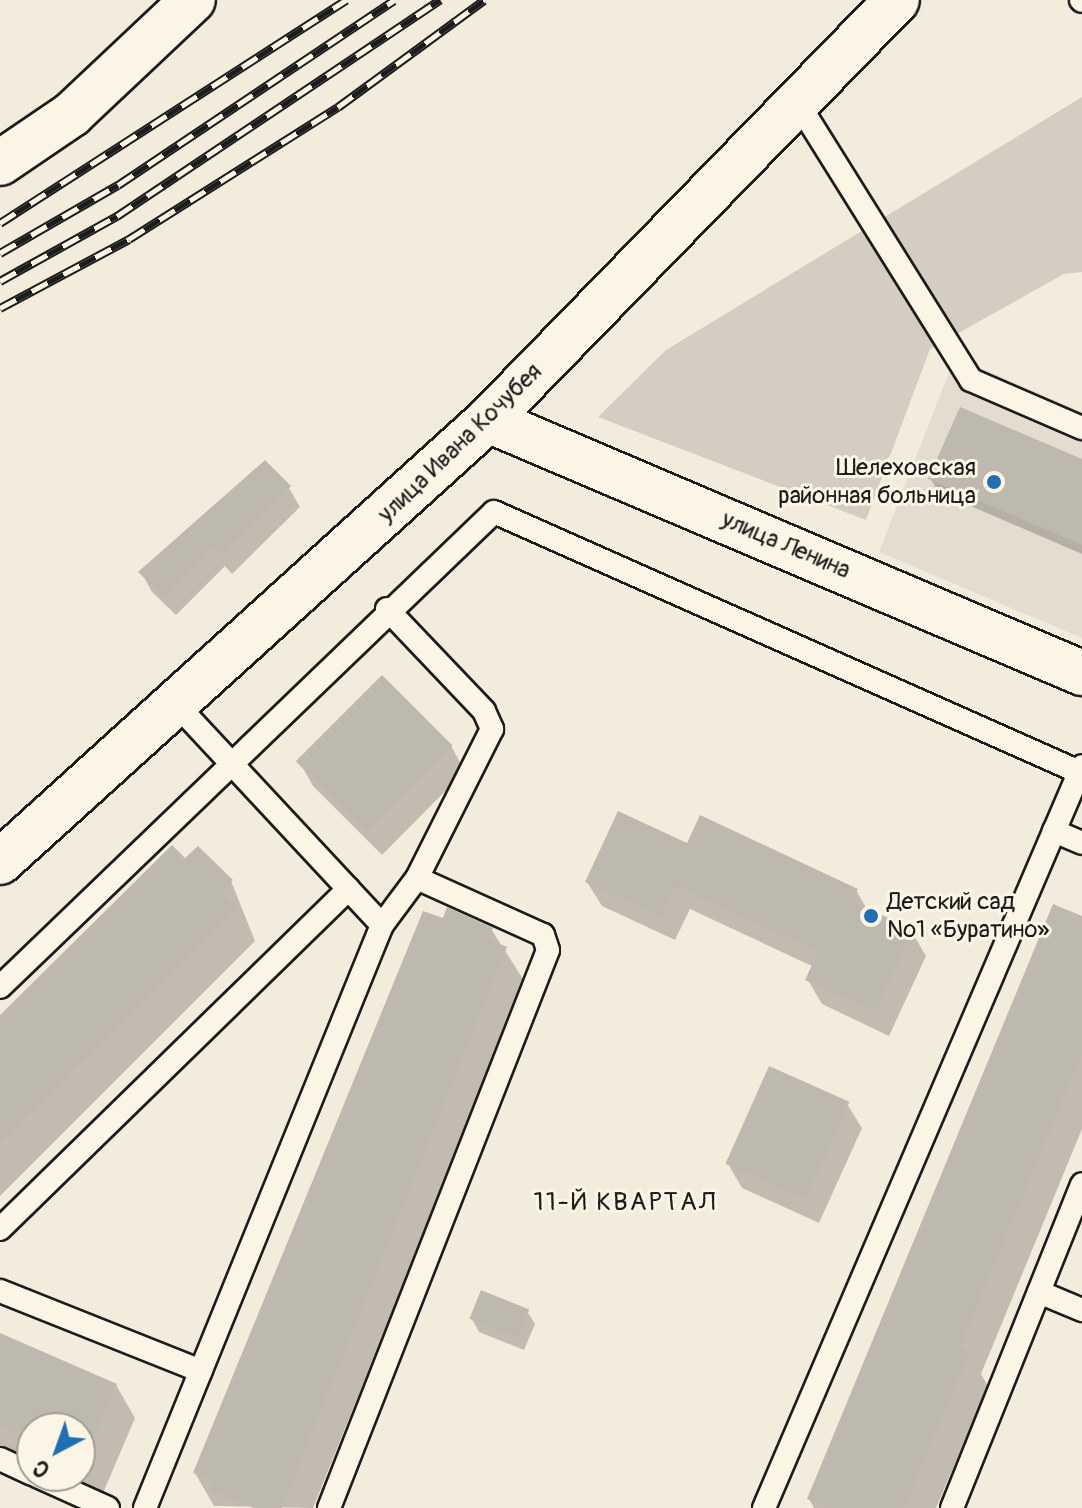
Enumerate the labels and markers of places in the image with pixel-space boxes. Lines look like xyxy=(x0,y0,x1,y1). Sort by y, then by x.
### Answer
place label: Шелеховская районная больница xyxy=(778,454,976,510)
marker: Шелеховская районная больница xyxy=(983,471,1005,493)
place label: Детский сад №1 «Буратино» xyxy=(887,888,1050,944)
marker: Детский сад №1 «Буратино» xyxy=(862,907,880,925)

